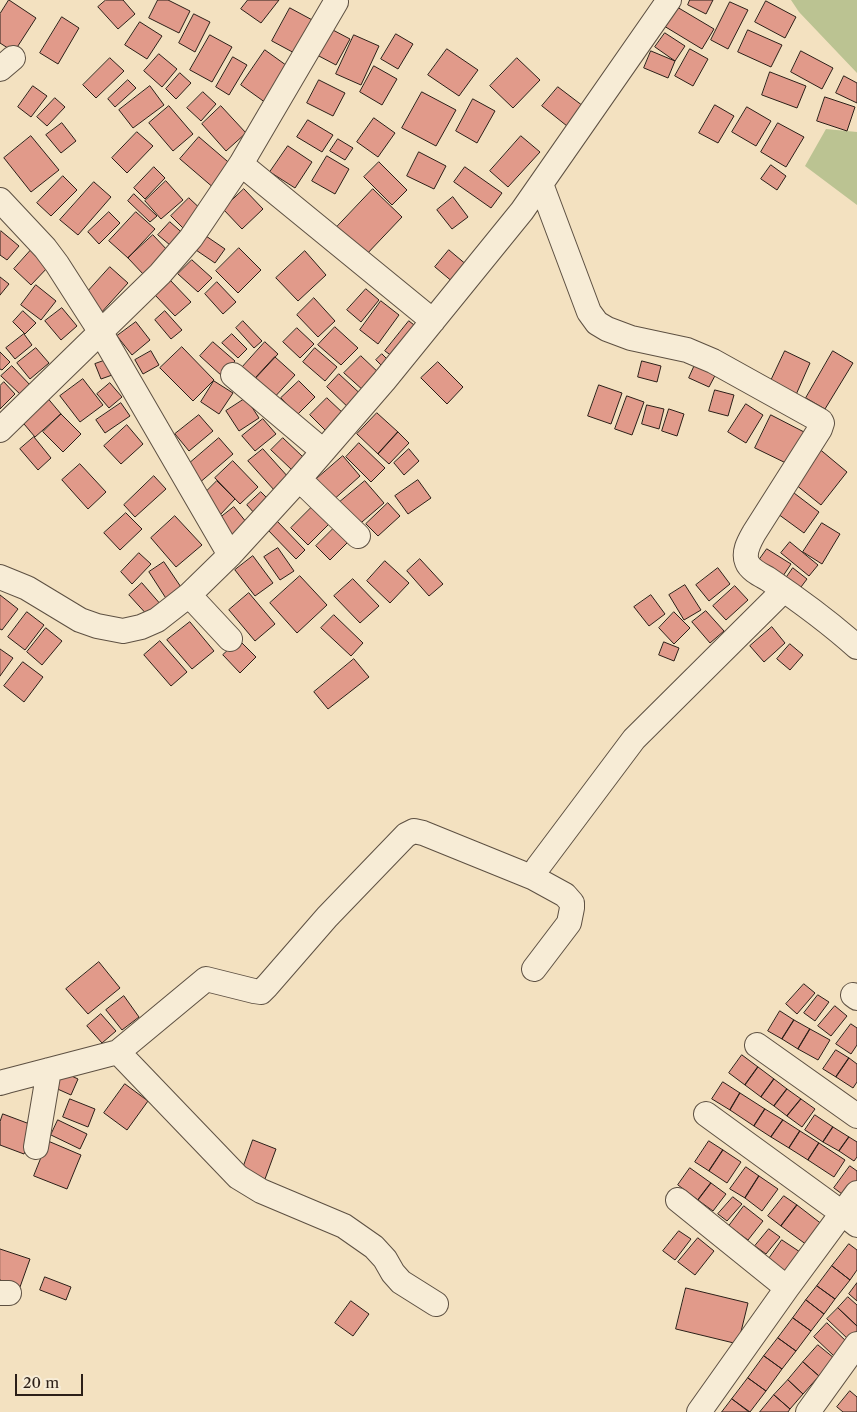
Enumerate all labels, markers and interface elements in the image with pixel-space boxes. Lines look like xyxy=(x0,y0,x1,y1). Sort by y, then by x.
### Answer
scale bar xyxy=(18,1364,85,1396)
text: 20 m xyxy=(23,1373,59,1392)

